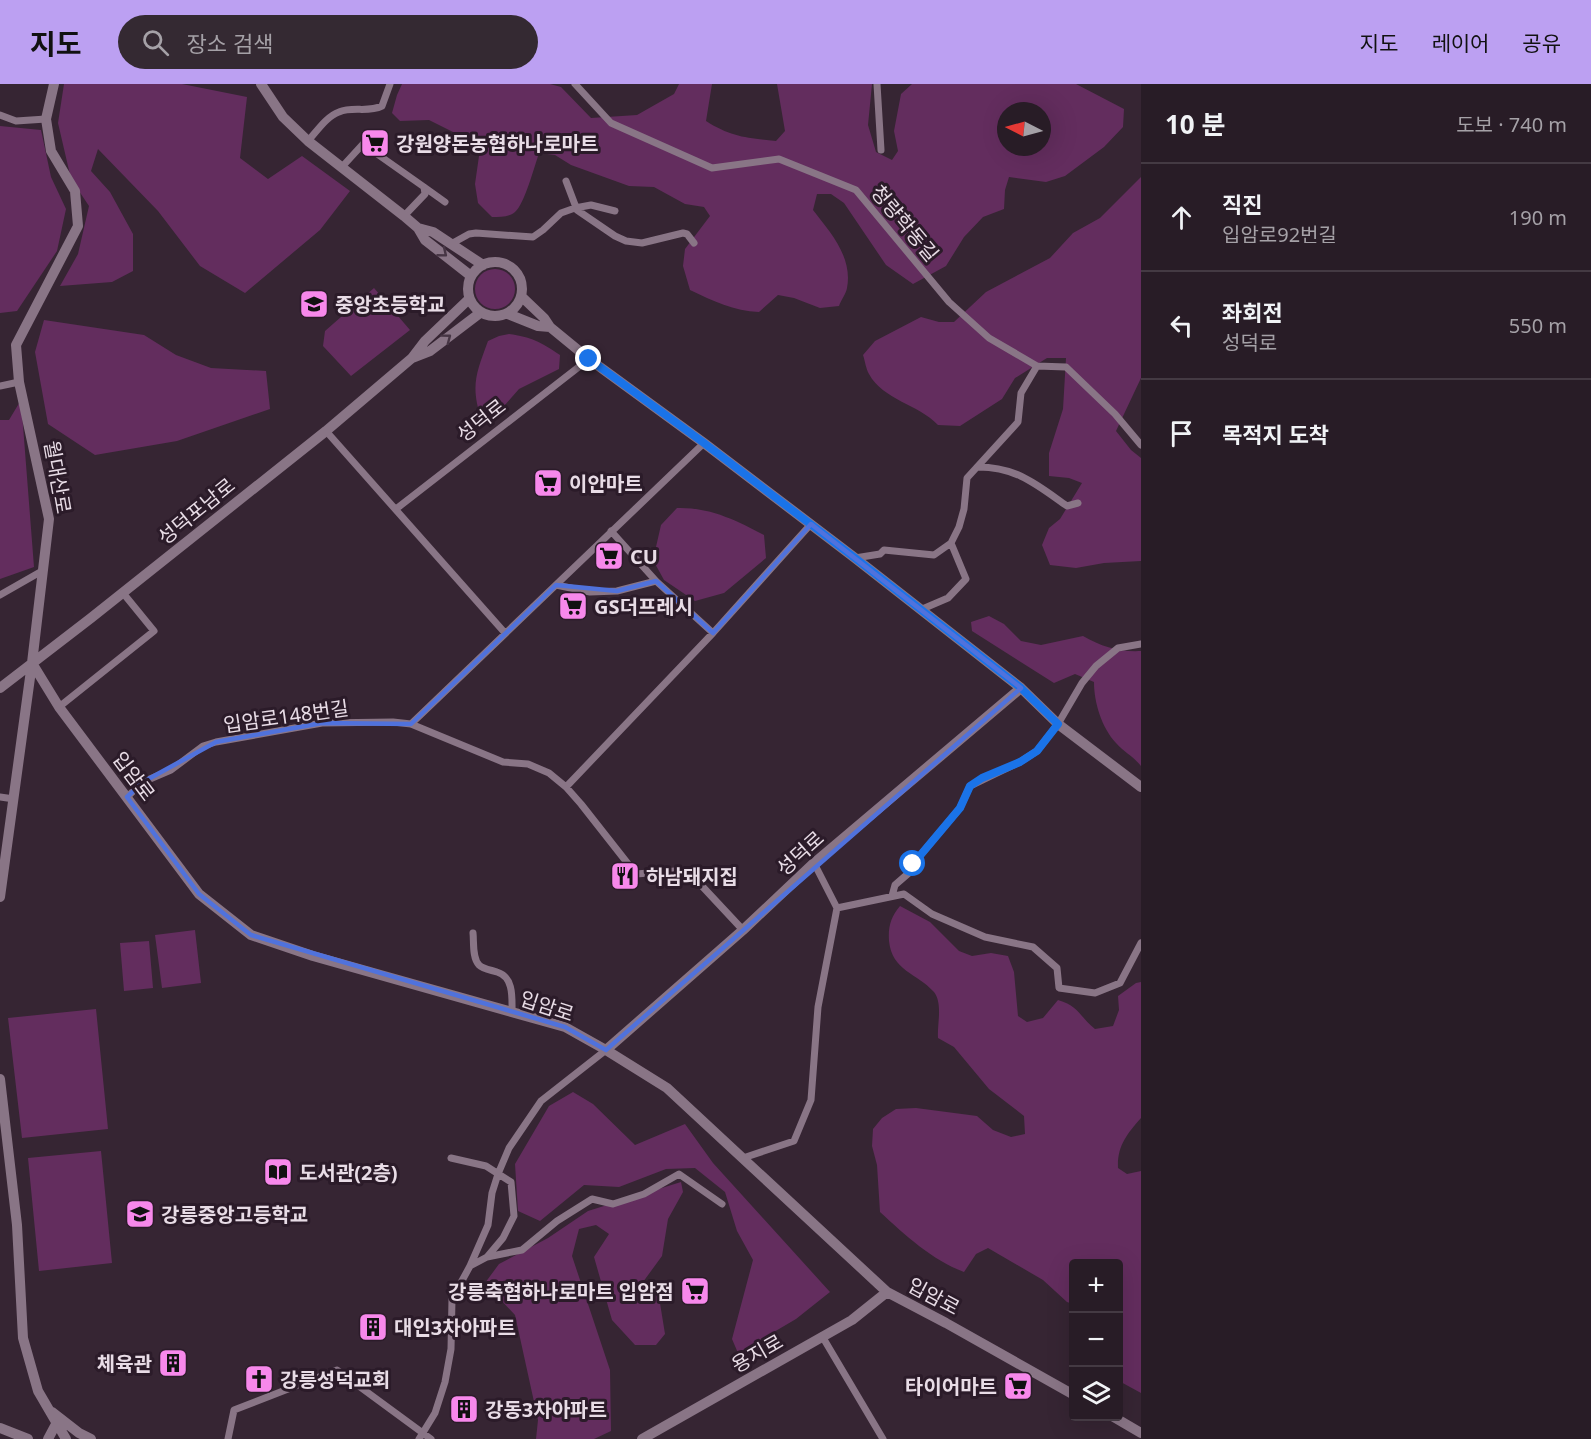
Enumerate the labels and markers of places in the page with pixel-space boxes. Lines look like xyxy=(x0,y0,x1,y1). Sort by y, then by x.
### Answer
supermarket icon: 강원양돈농협하나로마트 xyxy=(359,127,391,159)
place label: 강원양돈농협하나로마트 xyxy=(396,130,598,157)
school or university icon: 중앙초등학교 xyxy=(298,288,330,320)
place label: 중앙초등학교 xyxy=(335,291,445,318)
supermarket icon: 이안마트 xyxy=(532,467,564,499)
place label: 이안마트 xyxy=(569,470,643,497)
supermarket icon: CU xyxy=(593,540,625,572)
place label: CU xyxy=(630,543,658,570)
supermarket icon: GS더프레시 xyxy=(557,590,589,622)
place label: GS더프레시 xyxy=(594,593,693,620)
restaurant icon: 하남돼지집 xyxy=(609,860,641,892)
place label: 하남돼지집 xyxy=(646,863,738,890)
library icon: 도서관(2층) xyxy=(262,1156,294,1188)
place label: 도서관(2층) xyxy=(299,1159,398,1186)
school or university icon: 강릉중앙고등학교 xyxy=(124,1198,156,1230)
place label: 강릉중앙고등학교 xyxy=(161,1201,308,1228)
supermarket icon: 강릉축협하나로마트 입암점 xyxy=(679,1275,711,1307)
place label: 강릉축협하나로마트 입암점 xyxy=(448,1278,674,1305)
building icon: 대인3차아파트 xyxy=(357,1311,389,1343)
place label: 대인3차아파트 xyxy=(394,1314,516,1341)
building icon: 체육관 xyxy=(157,1347,189,1379)
place label: 체육관 xyxy=(97,1350,153,1377)
church icon: 강릉성덕교회 xyxy=(243,1363,275,1395)
place label: 강릉성덕교회 xyxy=(280,1366,390,1393)
supermarket icon: 타이어마트 xyxy=(1002,1370,1034,1402)
place label: 타이어마트 xyxy=(905,1373,997,1400)
building icon: 강동3차아파트 xyxy=(448,1393,480,1425)
place label: 강동3차아파트 xyxy=(485,1396,607,1423)

